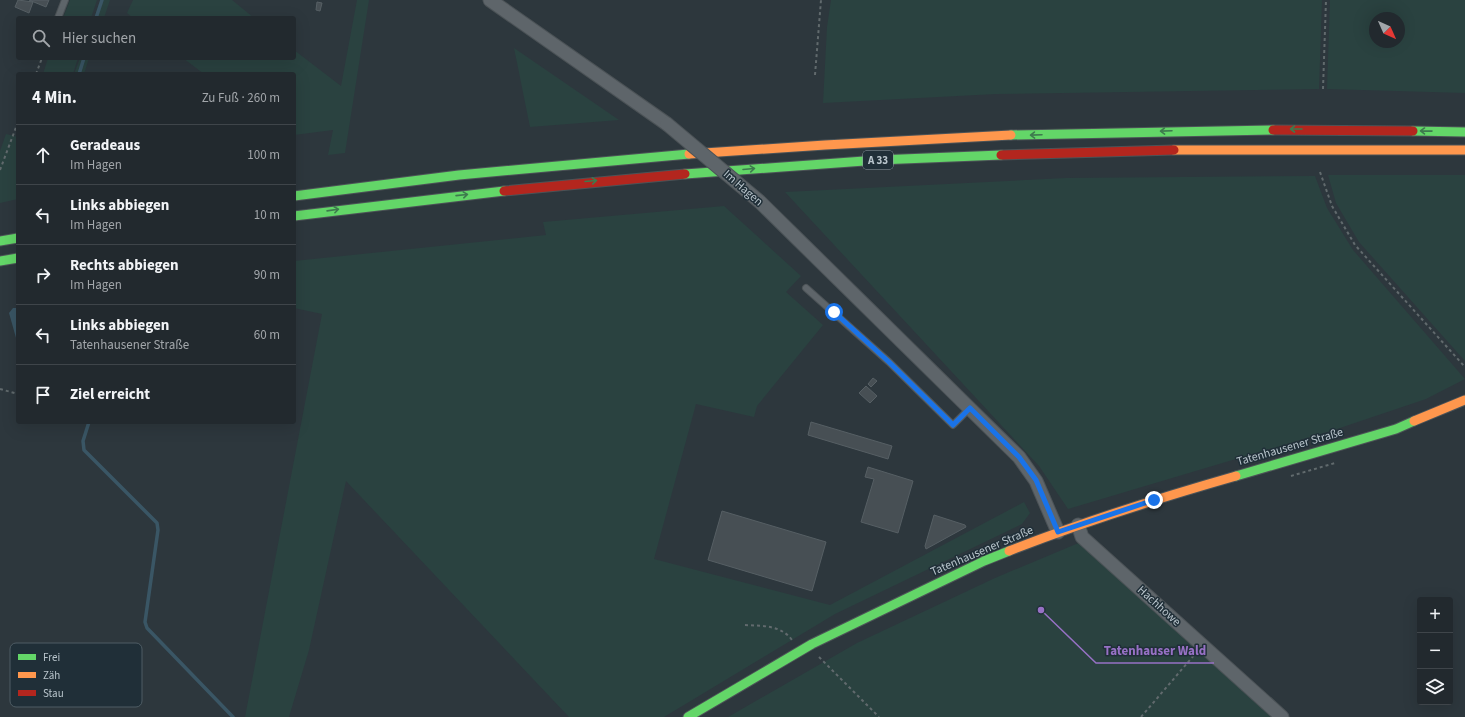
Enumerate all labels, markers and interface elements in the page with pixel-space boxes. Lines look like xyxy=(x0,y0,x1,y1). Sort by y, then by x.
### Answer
north arrow xyxy=(1369,12,1405,48)
search box xyxy=(16,16,296,60)
icon: search xyxy=(30,27,52,49)
text: Hier suchen xyxy=(62,28,136,49)
text: 4 Min. xyxy=(32,86,77,110)
text: Zu Fuß · 260 m xyxy=(202,89,280,107)
one-way arrow xyxy=(1290,126,1303,133)
one-way arrow xyxy=(1160,127,1173,135)
one-way arrow xyxy=(1420,127,1433,135)
one-way arrow xyxy=(1030,131,1043,138)
text: Geradeaus xyxy=(70,135,140,156)
icon: ahead xyxy=(32,144,54,166)
text: 100 m xyxy=(247,146,280,164)
road number: A 33 xyxy=(863,151,893,169)
text: Im Hagen xyxy=(70,156,122,174)
one-way arrow xyxy=(742,165,755,172)
street label: Im Hagen xyxy=(719,166,767,210)
one-way arrow xyxy=(584,178,597,185)
one-way arrow xyxy=(455,191,468,199)
text: Links abbiegen xyxy=(70,195,169,216)
icon: left xyxy=(32,204,54,226)
text: 10 m xyxy=(254,206,280,224)
one-way arrow xyxy=(326,206,339,214)
text: Im Hagen xyxy=(70,216,122,234)
text: Rechts abbiegen xyxy=(70,255,179,276)
icon: right xyxy=(32,264,54,286)
text: 90 m xyxy=(254,266,280,284)
text: Im Hagen xyxy=(70,276,122,294)
route start xyxy=(825,303,843,321)
text: Links abbiegen xyxy=(70,315,169,336)
icon: left xyxy=(32,324,54,346)
text: 60 m xyxy=(254,326,280,344)
text: Tatenhausener Straße xyxy=(70,336,189,354)
icon: arrive xyxy=(32,384,54,406)
text: Ziel erreicht xyxy=(70,384,150,405)
street label: Tatenhausener Straße xyxy=(1235,424,1345,470)
route end xyxy=(1145,491,1163,509)
street label: Tatenhausener Straße xyxy=(928,522,1036,580)
street label: Hachhowe xyxy=(1133,582,1185,630)
map controls xyxy=(1417,597,1453,705)
button: + xyxy=(1417,597,1453,633)
button: − xyxy=(1417,633,1453,669)
callout: Tatenhauser Wald xyxy=(1096,638,1214,663)
text: Tatenhauser Wald xyxy=(1104,642,1206,660)
legend xyxy=(10,643,142,707)
text: Frei xyxy=(43,650,60,665)
text: Zäh xyxy=(43,668,60,683)
button: layers xyxy=(1417,669,1453,705)
text: Stau xyxy=(43,686,64,701)

